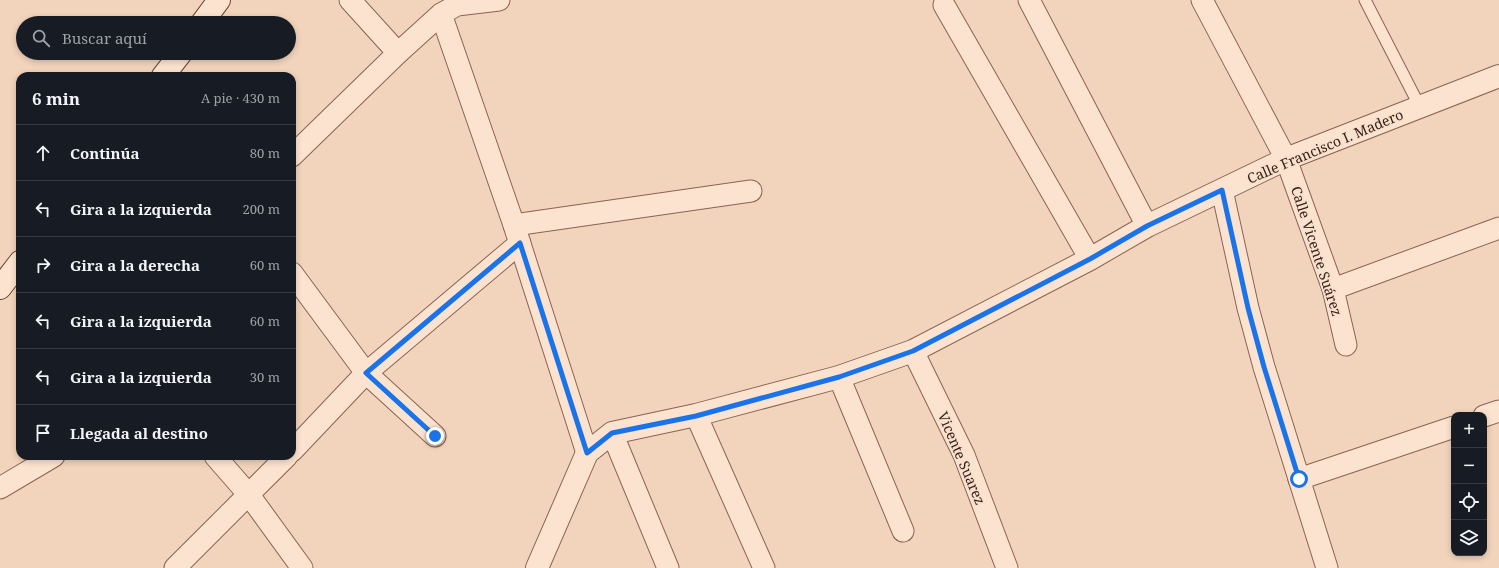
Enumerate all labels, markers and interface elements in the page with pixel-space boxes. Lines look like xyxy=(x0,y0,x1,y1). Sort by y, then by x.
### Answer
search box xyxy=(16,16,296,60)
icon: search xyxy=(30,27,52,49)
text: Buscar aquí xyxy=(62,28,147,48)
text: 6 min xyxy=(32,87,80,110)
text: A pie · 430 m xyxy=(201,89,280,107)
street label: Calle Francisco I. Madero xyxy=(1244,104,1406,188)
icon: ahead xyxy=(32,142,54,164)
text: Continúa xyxy=(70,143,140,163)
text: 80 m xyxy=(250,144,280,162)
street label: Calle Vicente Suárez xyxy=(1287,184,1347,318)
icon: left xyxy=(32,198,54,220)
text: Gira a la izquierda xyxy=(70,199,212,219)
text: 200 m xyxy=(243,200,280,218)
icon: right xyxy=(32,254,54,276)
text: Gira a la derecha xyxy=(70,255,200,275)
text: 60 m xyxy=(250,256,280,274)
icon: left xyxy=(32,310,54,332)
text: Gira a la izquierda xyxy=(70,311,212,331)
text: 60 m xyxy=(250,312,280,330)
icon: left xyxy=(32,366,54,388)
text: Gira a la izquierda xyxy=(70,367,212,387)
text: 30 m xyxy=(250,368,280,386)
street label: Vicente Suarez xyxy=(934,409,990,507)
map controls xyxy=(1451,412,1487,556)
button: + xyxy=(1451,412,1487,448)
icon: arrive xyxy=(32,422,54,444)
text: Llegada al destino xyxy=(70,423,208,443)
route end xyxy=(426,427,444,445)
button: − xyxy=(1451,448,1487,484)
route start xyxy=(1290,470,1308,488)
button: locate xyxy=(1451,484,1487,520)
button: layers xyxy=(1451,520,1487,556)

